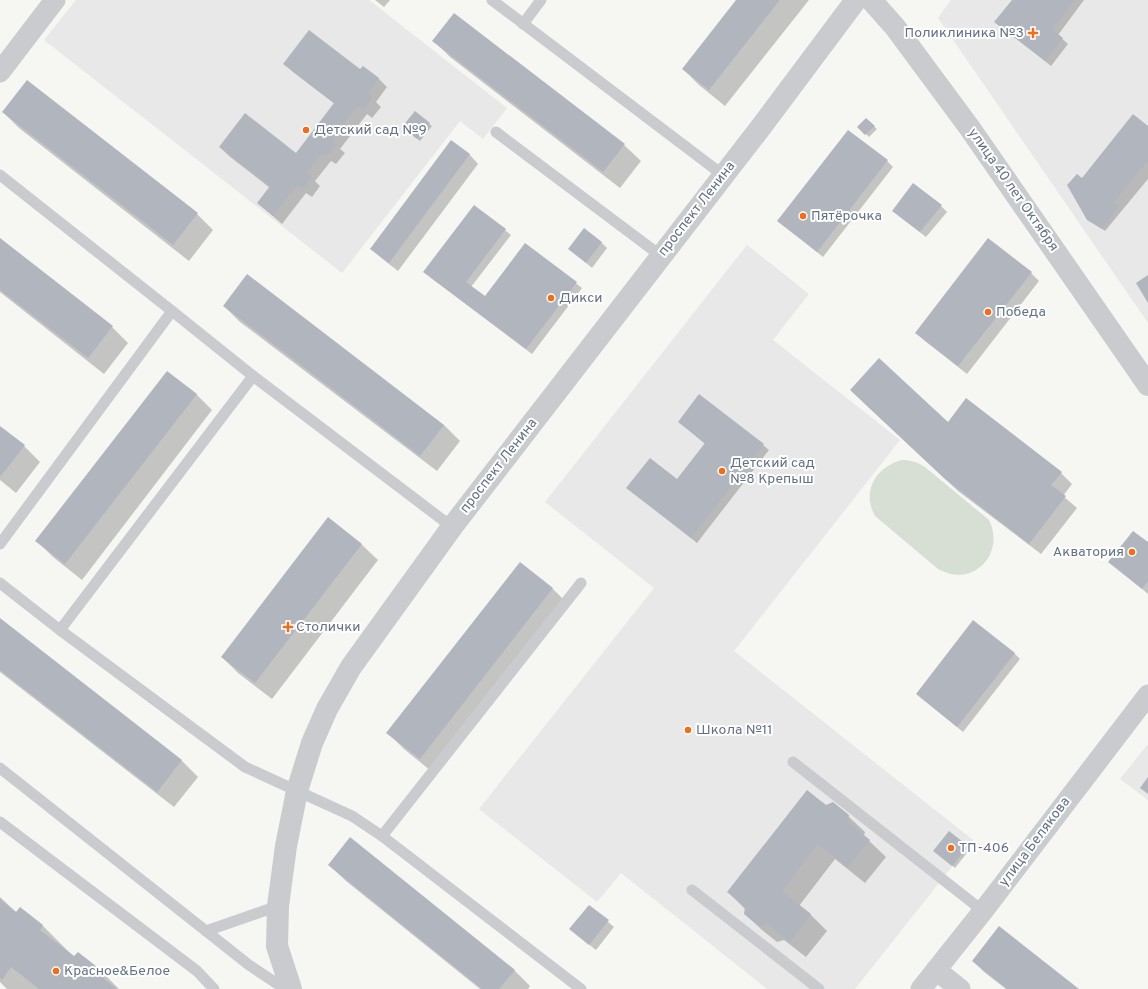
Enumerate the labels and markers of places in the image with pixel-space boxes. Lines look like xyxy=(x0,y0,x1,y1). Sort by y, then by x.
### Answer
place label: Поликлиника №3 xyxy=(904,25,1024,42)
marker: Поликлиника №3 xyxy=(1027,27,1039,39)
place label: Детский сад №9 xyxy=(314,122,427,139)
marker: Детский сад №9 xyxy=(301,125,311,135)
place label: Пятёрочка xyxy=(811,208,882,225)
marker: Пятёрочка xyxy=(798,211,808,221)
place label: Дикси xyxy=(559,290,603,307)
marker: Дикси xyxy=(546,293,556,303)
place label: Победа xyxy=(996,304,1046,321)
marker: Победа xyxy=(983,307,993,317)
place label: Детский сад №8 Крепыш xyxy=(730,455,815,488)
marker: Детский сад №8 Крепыш xyxy=(717,466,727,476)
place label: Акватория xyxy=(1053,544,1124,561)
marker: Акватория xyxy=(1127,547,1137,557)
place label: Столички xyxy=(296,619,360,636)
marker: Столички xyxy=(283,622,293,632)
place label: Школа №11 xyxy=(696,722,772,739)
marker: Школа №11 xyxy=(683,725,693,735)
place label: ТП-406 xyxy=(959,840,1009,857)
marker: ТП-406 xyxy=(946,843,956,853)
place label: Красное&Белое xyxy=(64,963,170,980)
marker: Красное&Белое xyxy=(51,966,61,976)

